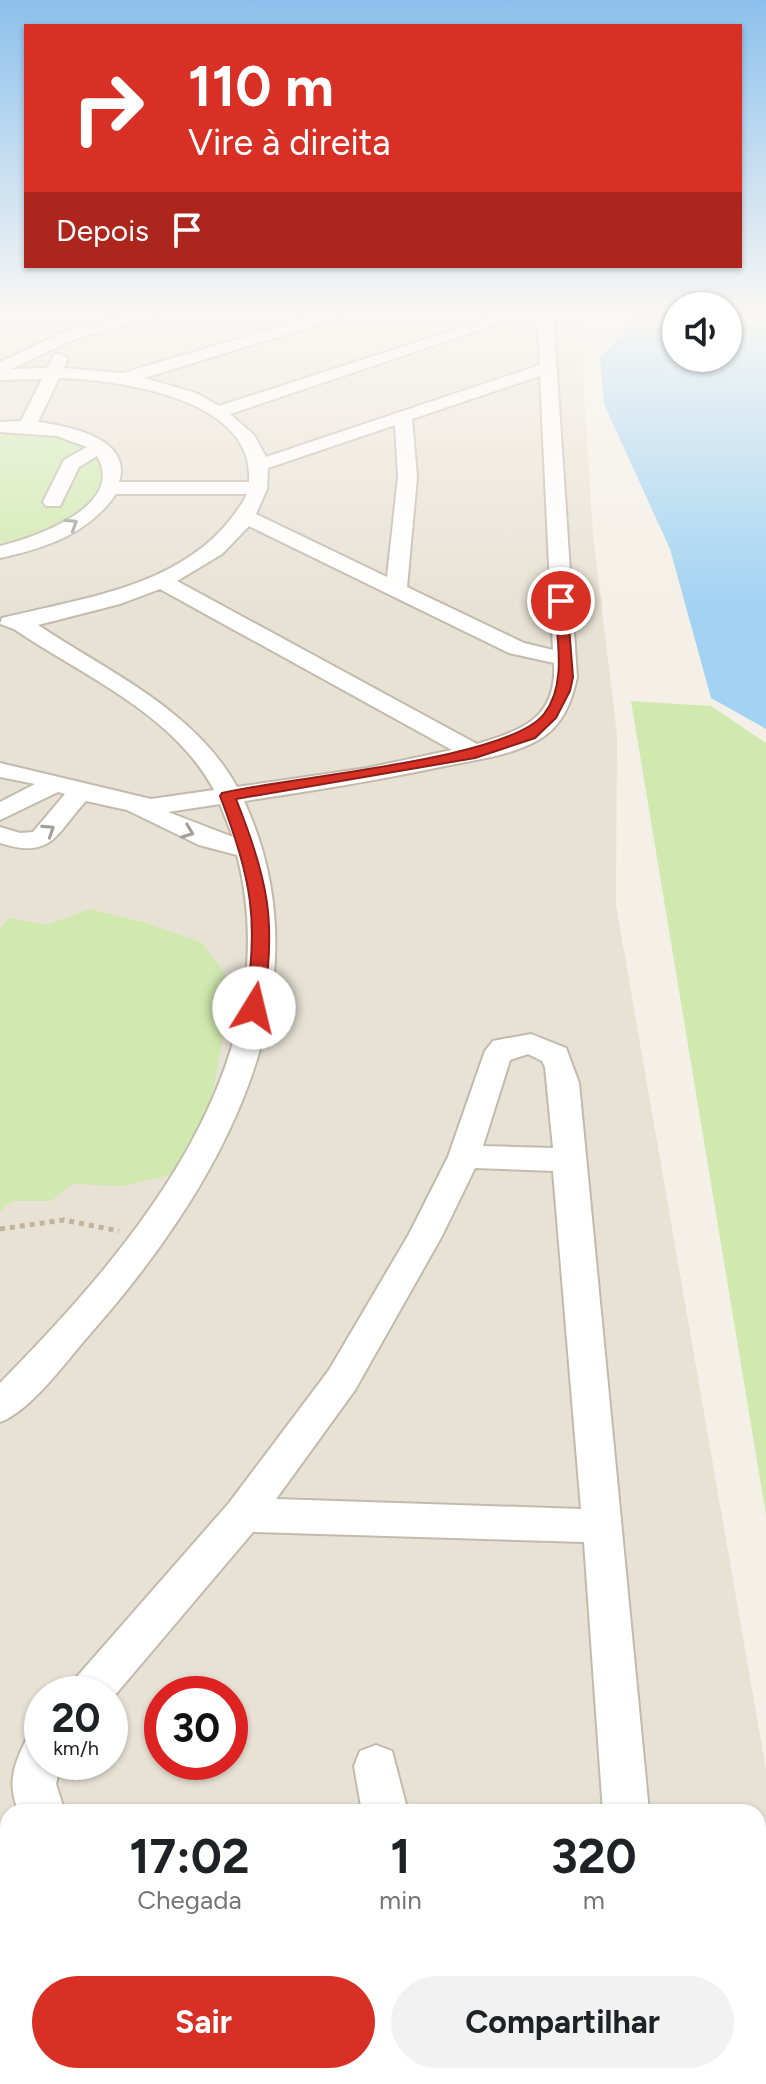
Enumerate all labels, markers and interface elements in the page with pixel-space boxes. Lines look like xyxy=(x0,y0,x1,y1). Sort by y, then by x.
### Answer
text: 110 m xyxy=(188,53,334,120)
icon: right xyxy=(56,56,160,160)
text: Vire à direita xyxy=(188,121,391,164)
icon: arrive xyxy=(165,208,209,252)
text: Depois xyxy=(56,212,149,249)
map controls xyxy=(662,292,742,372)
button: sound xyxy=(662,292,742,372)
one-way arrow xyxy=(63,518,78,533)
pin xyxy=(527,567,595,635)
icon: arrive xyxy=(539,579,583,623)
one-way arrow xyxy=(180,822,194,839)
one-way arrow xyxy=(40,825,55,840)
position arrow xyxy=(212,966,296,1050)
speed limit sign: 30 xyxy=(144,1676,248,1780)
text: 20 xyxy=(51,1694,101,1742)
text: km/h xyxy=(53,1736,99,1760)
text: 17:02 xyxy=(129,1827,250,1885)
text: 1 xyxy=(390,1827,410,1885)
text: 320 xyxy=(551,1827,637,1885)
text: Chegada xyxy=(137,1884,242,1916)
text: min xyxy=(379,1884,422,1916)
text: m xyxy=(583,1884,605,1916)
button: Sair xyxy=(32,1976,375,2068)
button: Compartilhar xyxy=(391,1976,734,2068)

